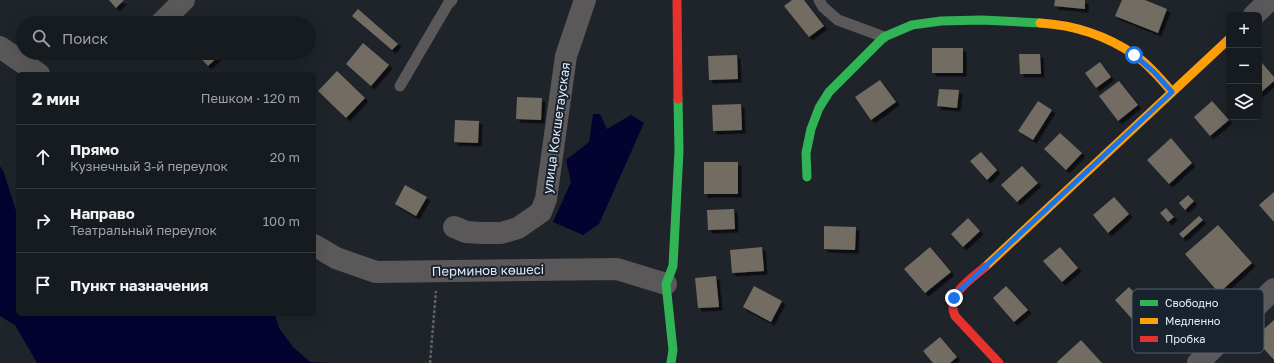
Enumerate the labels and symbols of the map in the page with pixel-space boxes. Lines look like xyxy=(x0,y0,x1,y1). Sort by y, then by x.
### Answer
route start xyxy=(1125,46,1143,64)
street label: улица Кокшетауская xyxy=(539,61,573,195)
street label: Перминов көшесі xyxy=(432,261,544,279)
route end xyxy=(945,289,963,307)
legend xyxy=(1132,289,1264,353)
text: Свободно xyxy=(1165,296,1219,309)
text: Медленно xyxy=(1165,314,1221,327)
text: Пробка xyxy=(1165,332,1206,345)

